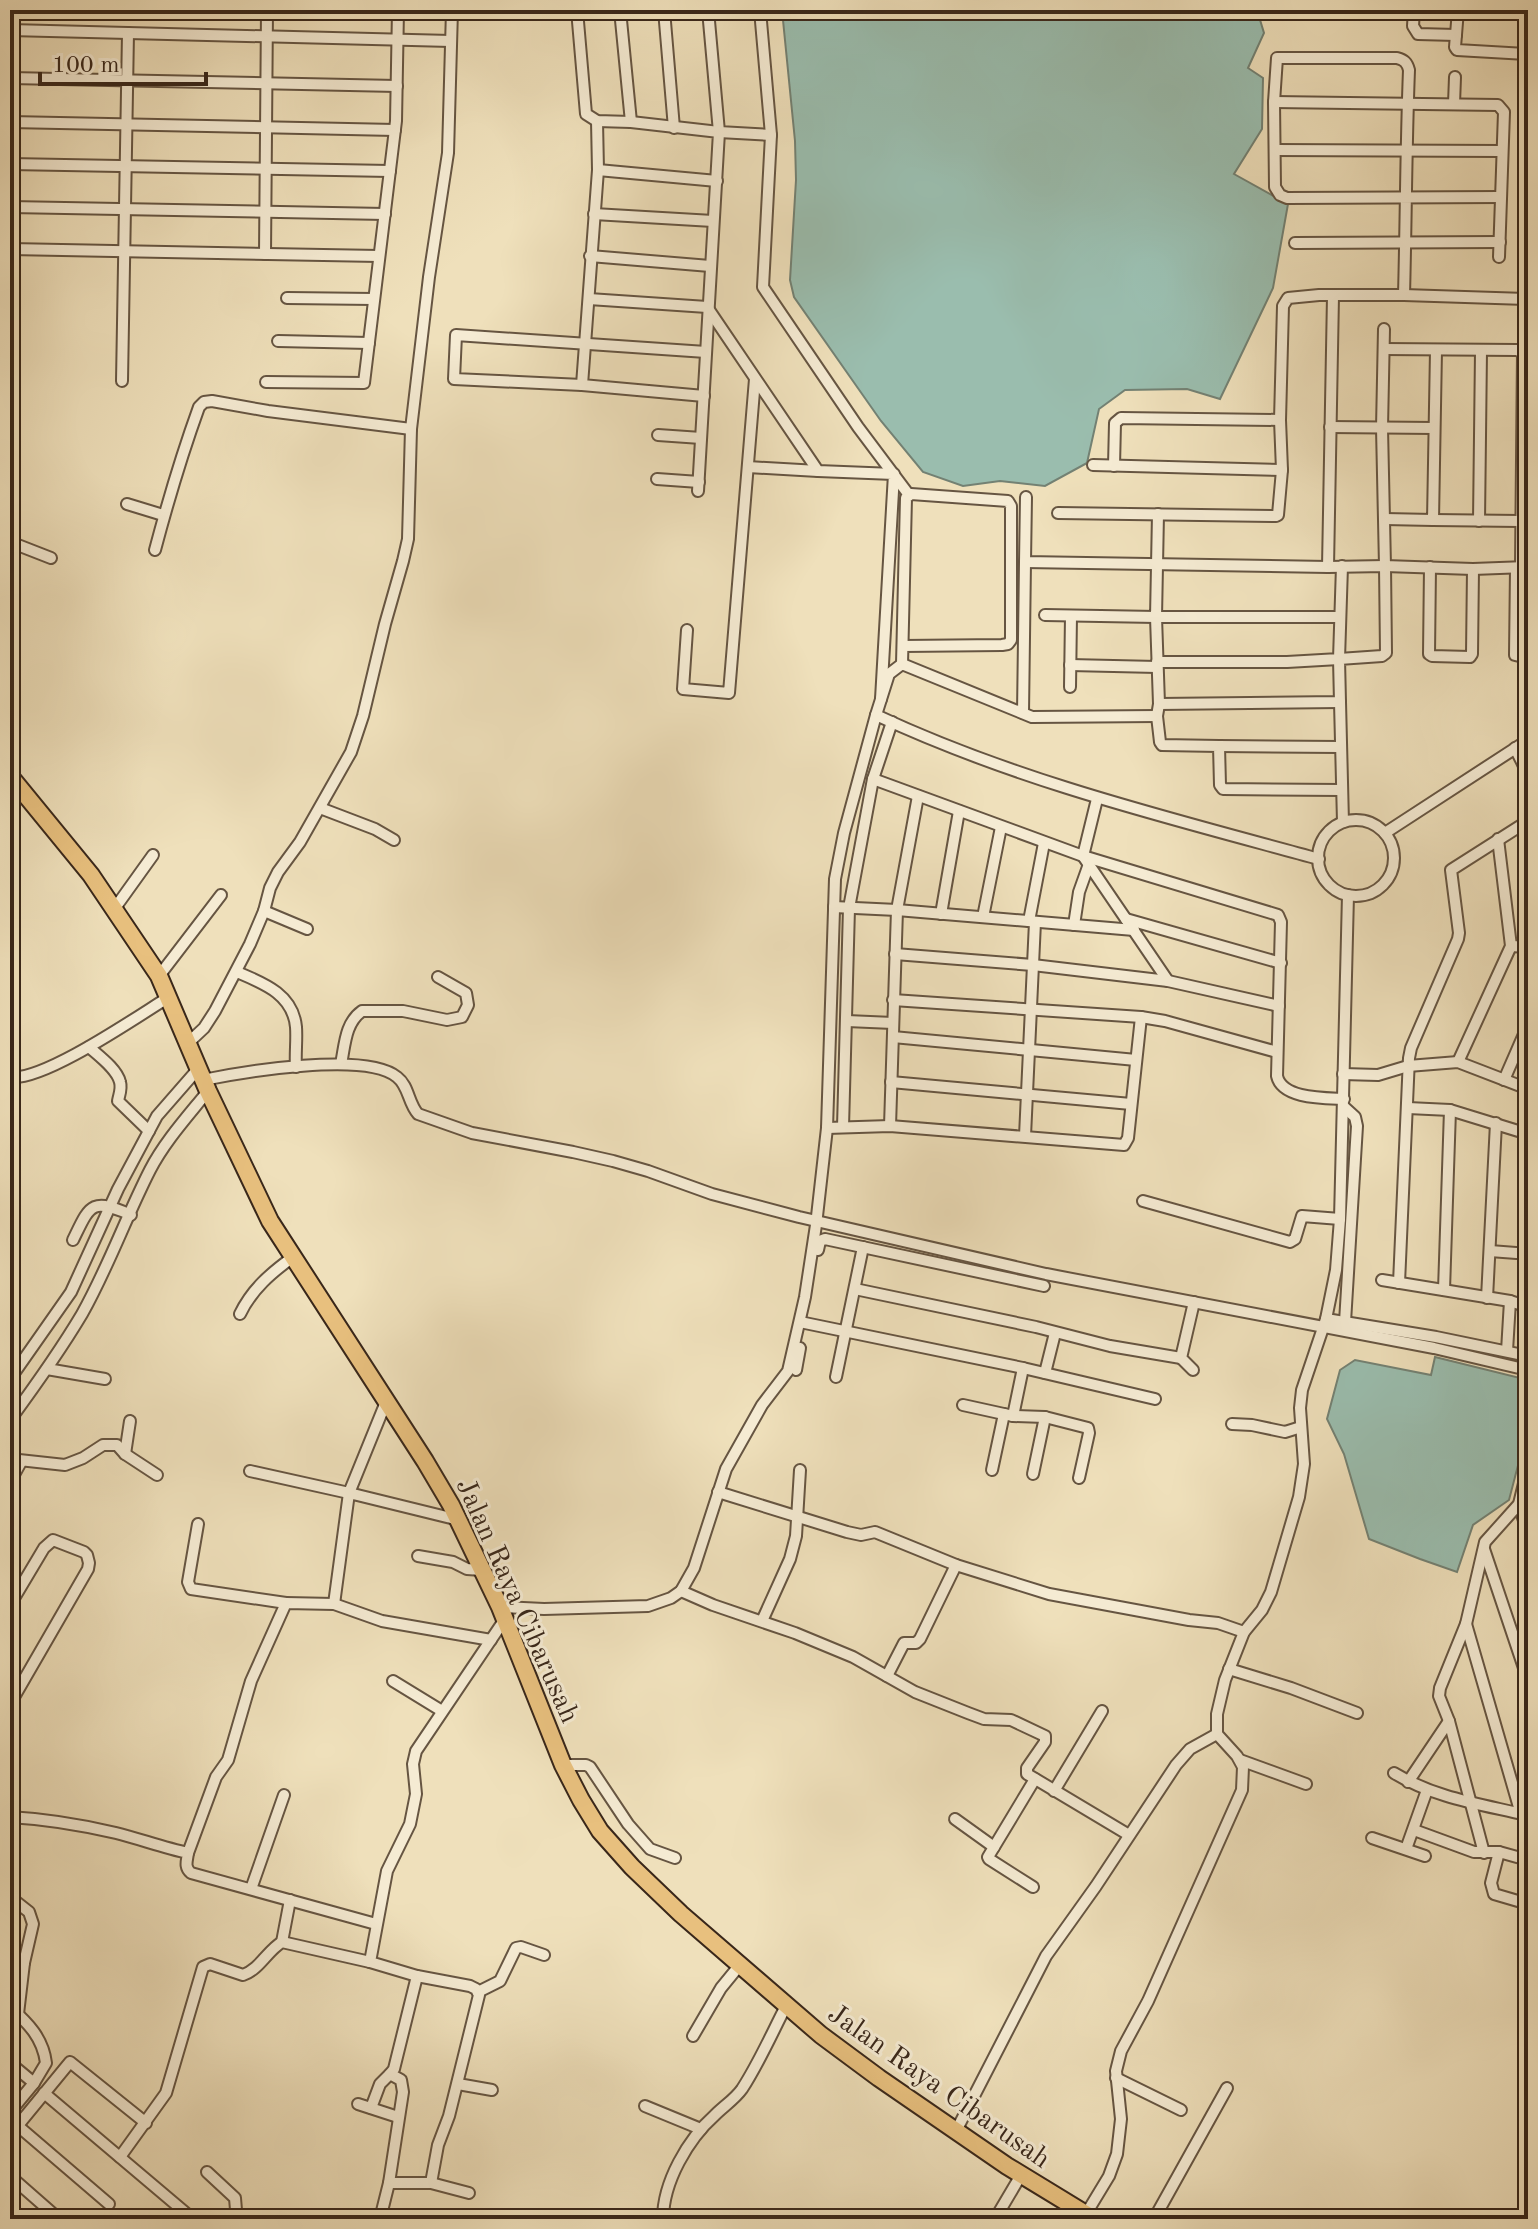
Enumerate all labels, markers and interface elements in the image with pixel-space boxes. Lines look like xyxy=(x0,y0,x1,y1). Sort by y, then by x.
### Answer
scale bar xyxy=(40,36,206,86)
text: 100 m xyxy=(52,54,120,78)
street label: Jalan Raya Cibarusah xyxy=(450,1475,583,1728)
street label: Jalan Raya Cibarusah xyxy=(822,2000,1055,2175)

